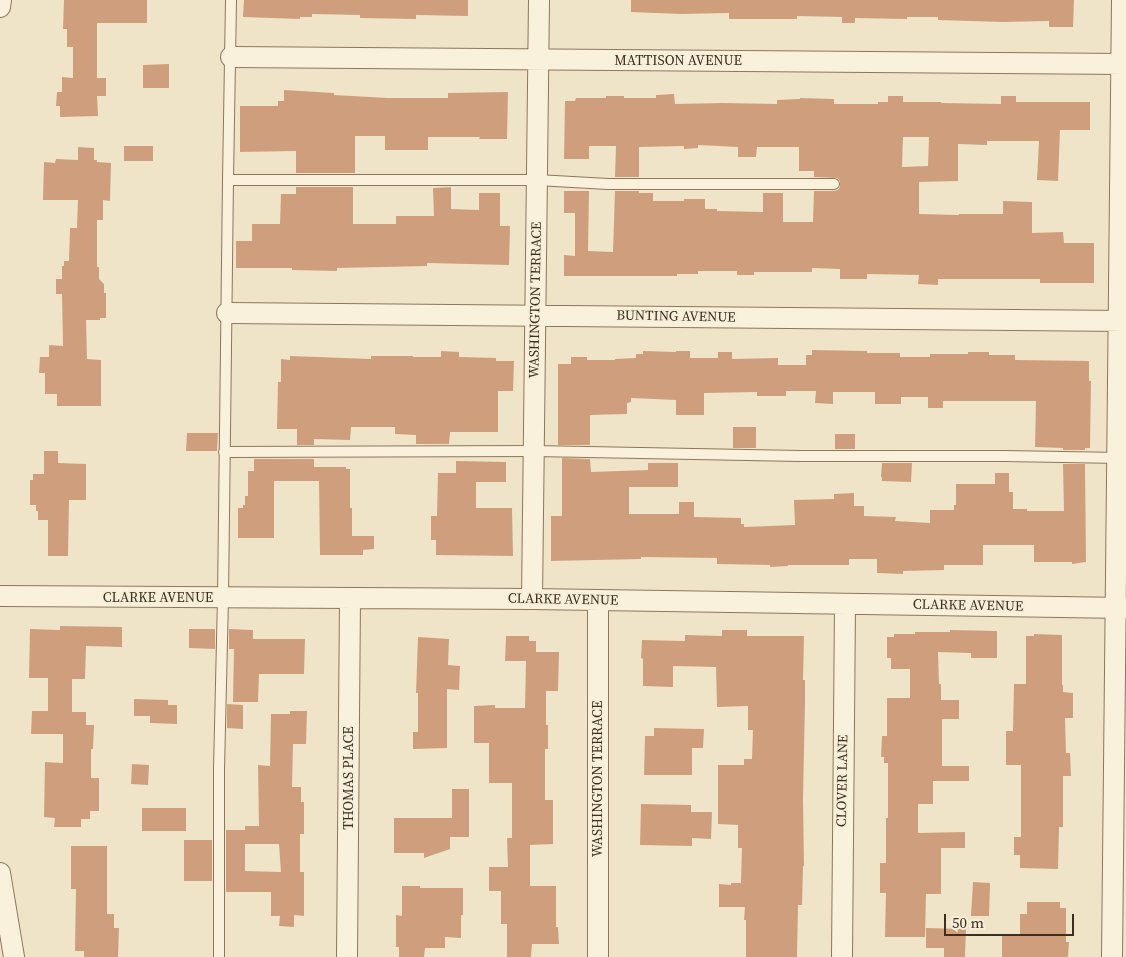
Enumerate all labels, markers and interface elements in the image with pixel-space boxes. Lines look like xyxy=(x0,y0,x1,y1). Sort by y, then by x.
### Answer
street label: MATTISON AVENUE xyxy=(614,53,742,69)
street label: WASHINGTON TERRACE xyxy=(526,222,546,378)
street label: BUNTING AVENUE xyxy=(616,308,736,326)
street label: CLARKE AVENUE xyxy=(103,590,213,606)
street label: CLARKE AVENUE xyxy=(508,591,618,609)
street label: CLARKE AVENUE xyxy=(913,597,1023,615)
street label: WASHINGTON TERRACE xyxy=(590,701,606,857)
street label: THOMAS PLACE xyxy=(341,726,357,830)
street label: CLOVER LANE xyxy=(834,735,852,827)
scale bar xyxy=(946,904,1076,936)
text: 50 m xyxy=(952,912,984,933)

